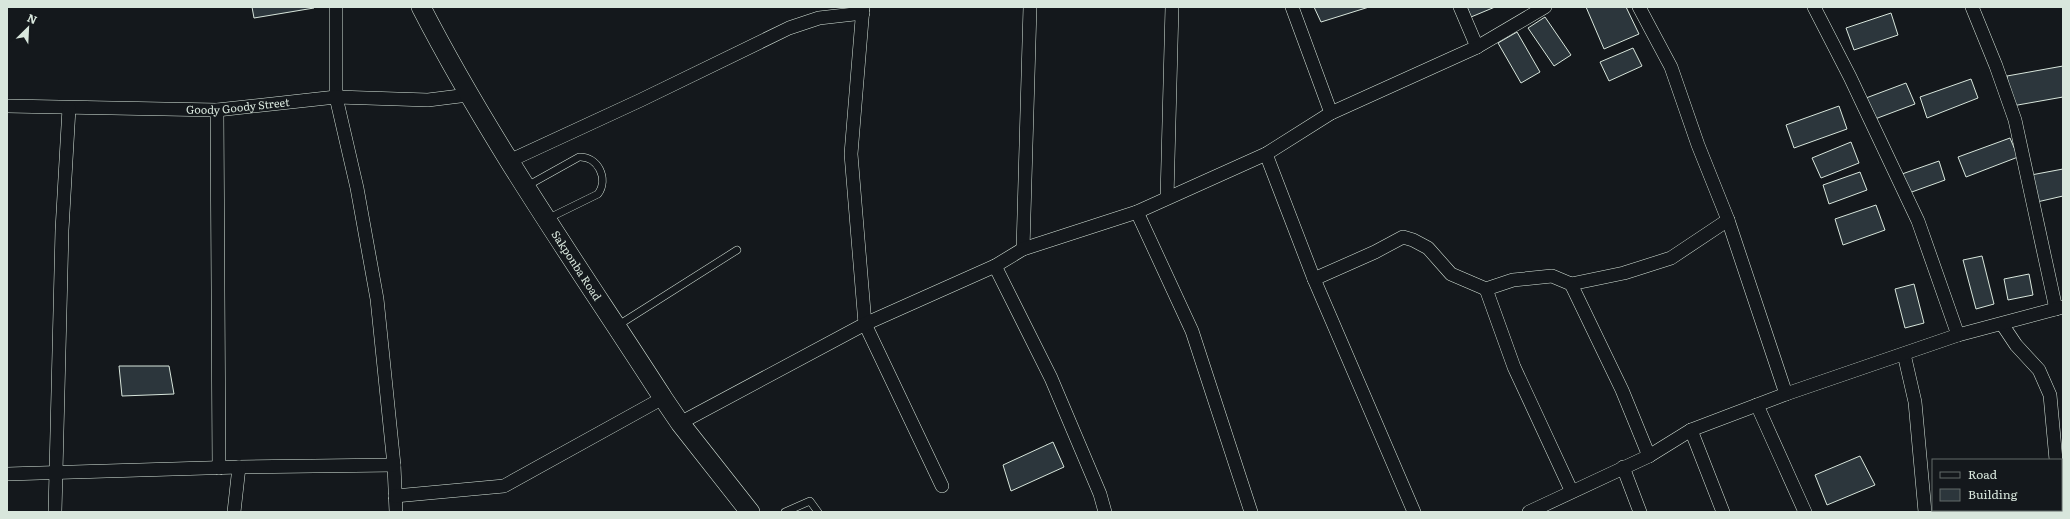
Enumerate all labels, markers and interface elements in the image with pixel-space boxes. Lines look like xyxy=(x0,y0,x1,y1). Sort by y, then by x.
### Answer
north arrow xyxy=(8,8,48,48)
text: N xyxy=(25,9,40,27)
street label: Goody Goody Street xyxy=(186,93,291,117)
street label: Sakponba Road xyxy=(549,227,606,304)
legend xyxy=(1932,459,2062,511)
text: Road xyxy=(1968,465,1998,483)
text: Building xyxy=(1968,485,2018,503)

